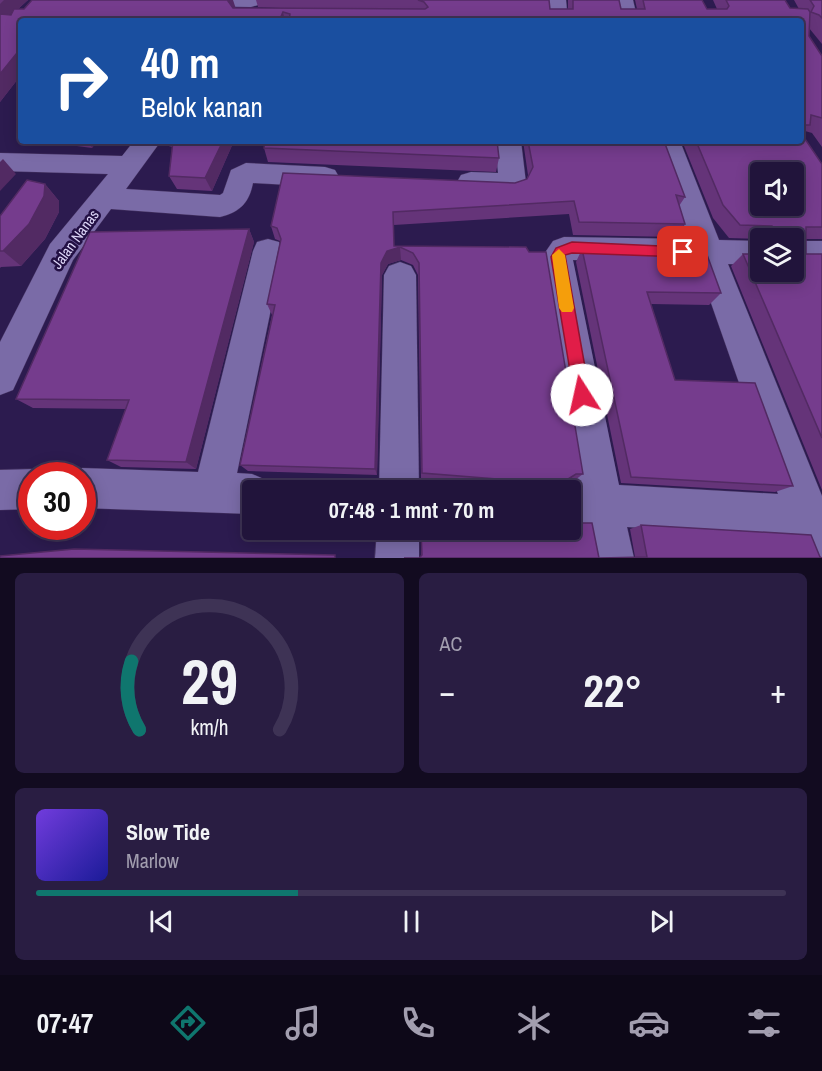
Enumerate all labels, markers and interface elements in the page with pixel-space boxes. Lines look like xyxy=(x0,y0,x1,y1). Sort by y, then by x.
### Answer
text: 40 m xyxy=(141,35,220,91)
icon: right xyxy=(42,42,120,120)
text: Belok kanan xyxy=(141,89,263,125)
map controls xyxy=(750,162,804,282)
button: sound xyxy=(750,162,804,216)
street label: Jalan Nanas xyxy=(46,205,104,273)
pin xyxy=(657,226,708,277)
button: layers xyxy=(750,228,804,282)
icon: arrive xyxy=(666,235,699,268)
position arrow xyxy=(550,363,614,427)
speed limit sign: 30 xyxy=(18,462,96,540)
text: 07:48 · 1 mnt · 70 m xyxy=(329,495,494,525)
text: AC xyxy=(440,630,462,657)
text: 29 xyxy=(181,639,238,723)
text: 22° xyxy=(583,660,642,721)
text: − xyxy=(440,669,455,713)
text: + xyxy=(770,669,786,713)
text: km/h xyxy=(190,713,228,742)
text: Slow Tide xyxy=(126,817,210,847)
text: Marlow xyxy=(126,847,179,874)
icon: previous xyxy=(145,905,178,938)
icon: pause xyxy=(395,905,428,938)
icon: next xyxy=(645,905,678,938)
icon: directions xyxy=(167,1002,209,1044)
icon: music xyxy=(282,1002,324,1044)
icon: phone xyxy=(397,1002,439,1044)
icon: climate xyxy=(513,1002,555,1044)
icon: car xyxy=(628,1002,670,1044)
icon: filters xyxy=(743,1002,785,1044)
text: 07:47 xyxy=(37,1005,93,1041)

